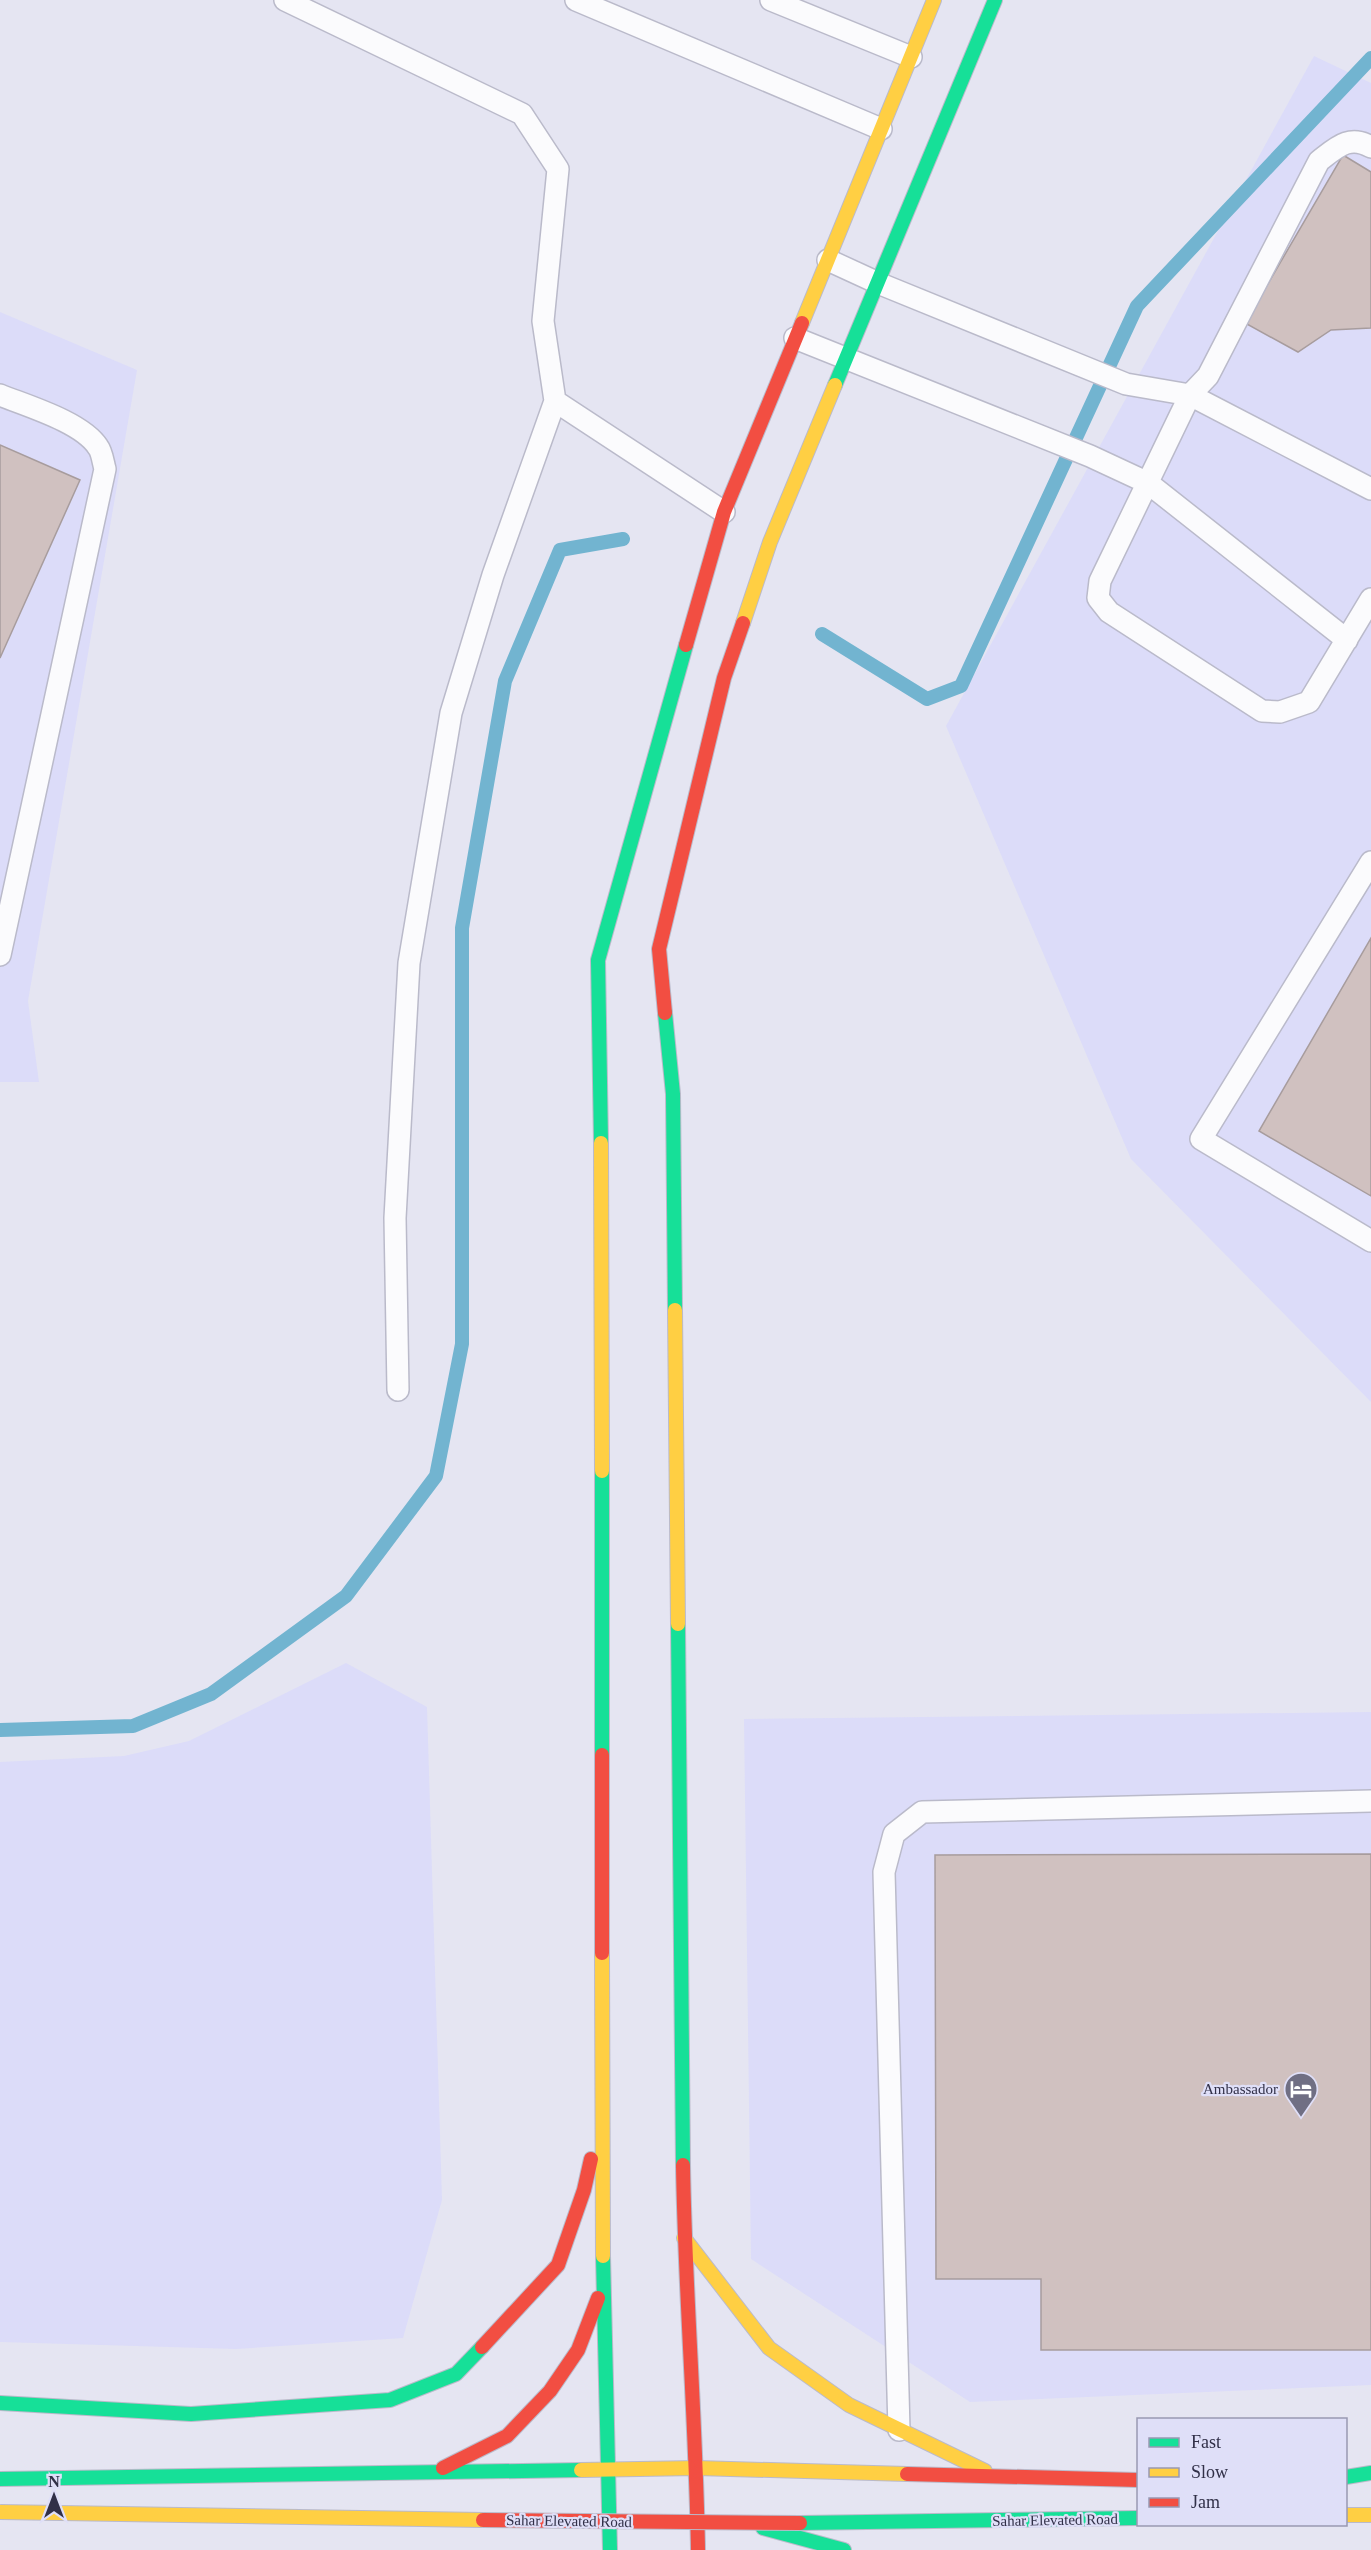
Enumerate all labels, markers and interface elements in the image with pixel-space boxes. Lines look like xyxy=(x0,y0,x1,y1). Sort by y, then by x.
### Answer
hotel icon: Ambassador xyxy=(1283,2071,1319,2118)
place label: Ambassador xyxy=(1203,2081,1278,2097)
legend xyxy=(1137,2418,1347,2526)
text: Fast xyxy=(1191,2432,1221,2452)
text: Slow xyxy=(1191,2462,1228,2482)
north arrow xyxy=(24,2466,84,2526)
text: N xyxy=(48,2473,60,2490)
text: Jam xyxy=(1191,2492,1220,2512)
street label: Sahar Elevated Road xyxy=(992,2511,1119,2529)
street label: Sahar Elevated Road xyxy=(506,2512,633,2530)

